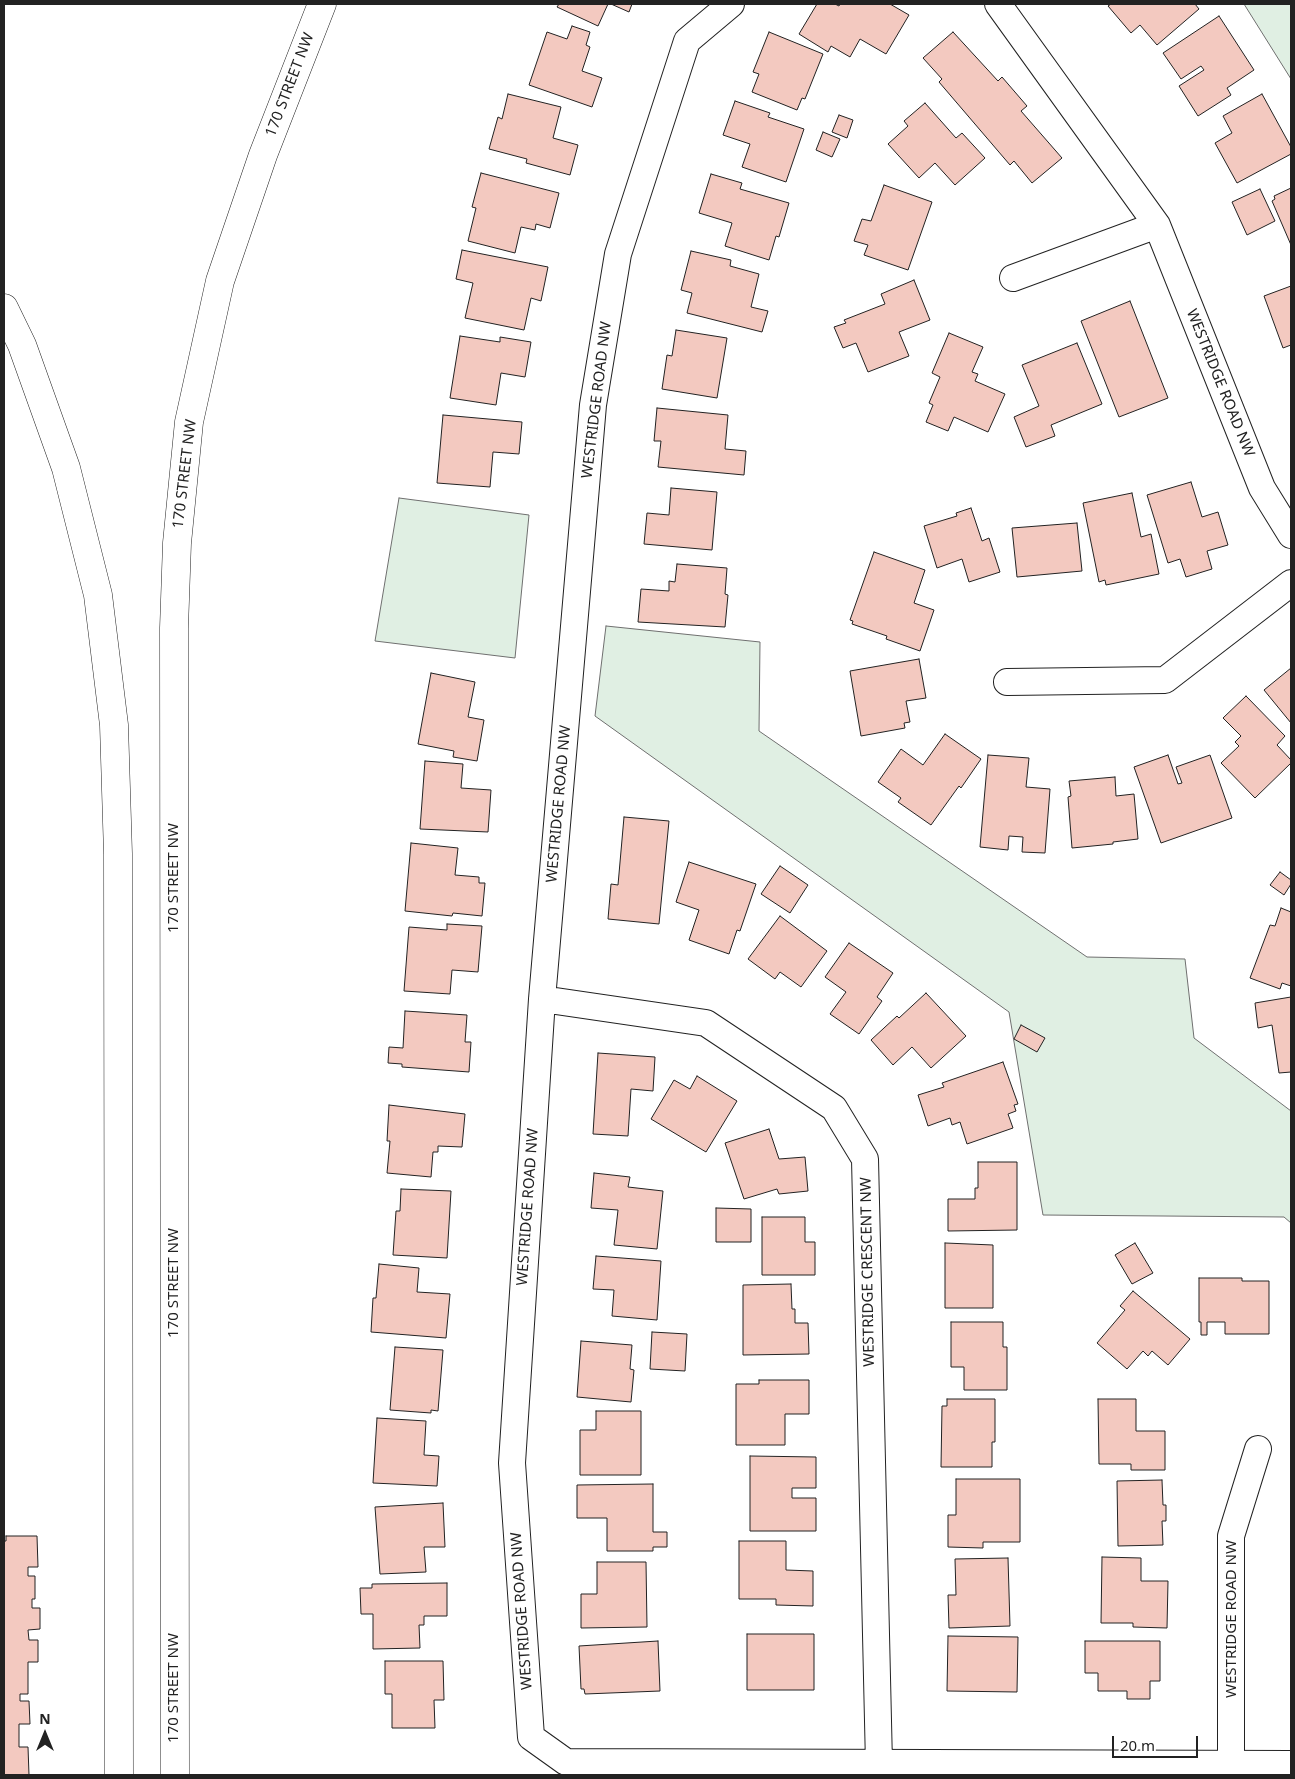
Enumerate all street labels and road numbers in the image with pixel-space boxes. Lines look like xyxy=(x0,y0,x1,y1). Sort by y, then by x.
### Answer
street label: 170 STREET NW xyxy=(262,31,318,139)
street label: WESTRIDGE ROAD NW xyxy=(1182,306,1258,460)
street label: WESTRIDGE ROAD NW xyxy=(578,321,616,479)
street label: 170 STREET NW xyxy=(169,418,201,530)
street label: WESTRIDGE ROAD NW xyxy=(543,725,575,883)
street label: 170 STREET NW xyxy=(165,823,183,933)
street label: WESTRIDGE ROAD NW xyxy=(514,1128,542,1286)
street label: WESTRIDGE CRESCENT NW xyxy=(857,1177,879,1367)
street label: 170 STREET NW xyxy=(165,1228,183,1338)
street label: WESTRIDGE ROAD NW xyxy=(508,1532,536,1690)
street label: WESTRIDGE ROAD NW xyxy=(1223,1540,1241,1698)
street label: 170 STREET NW xyxy=(165,1633,183,1743)

